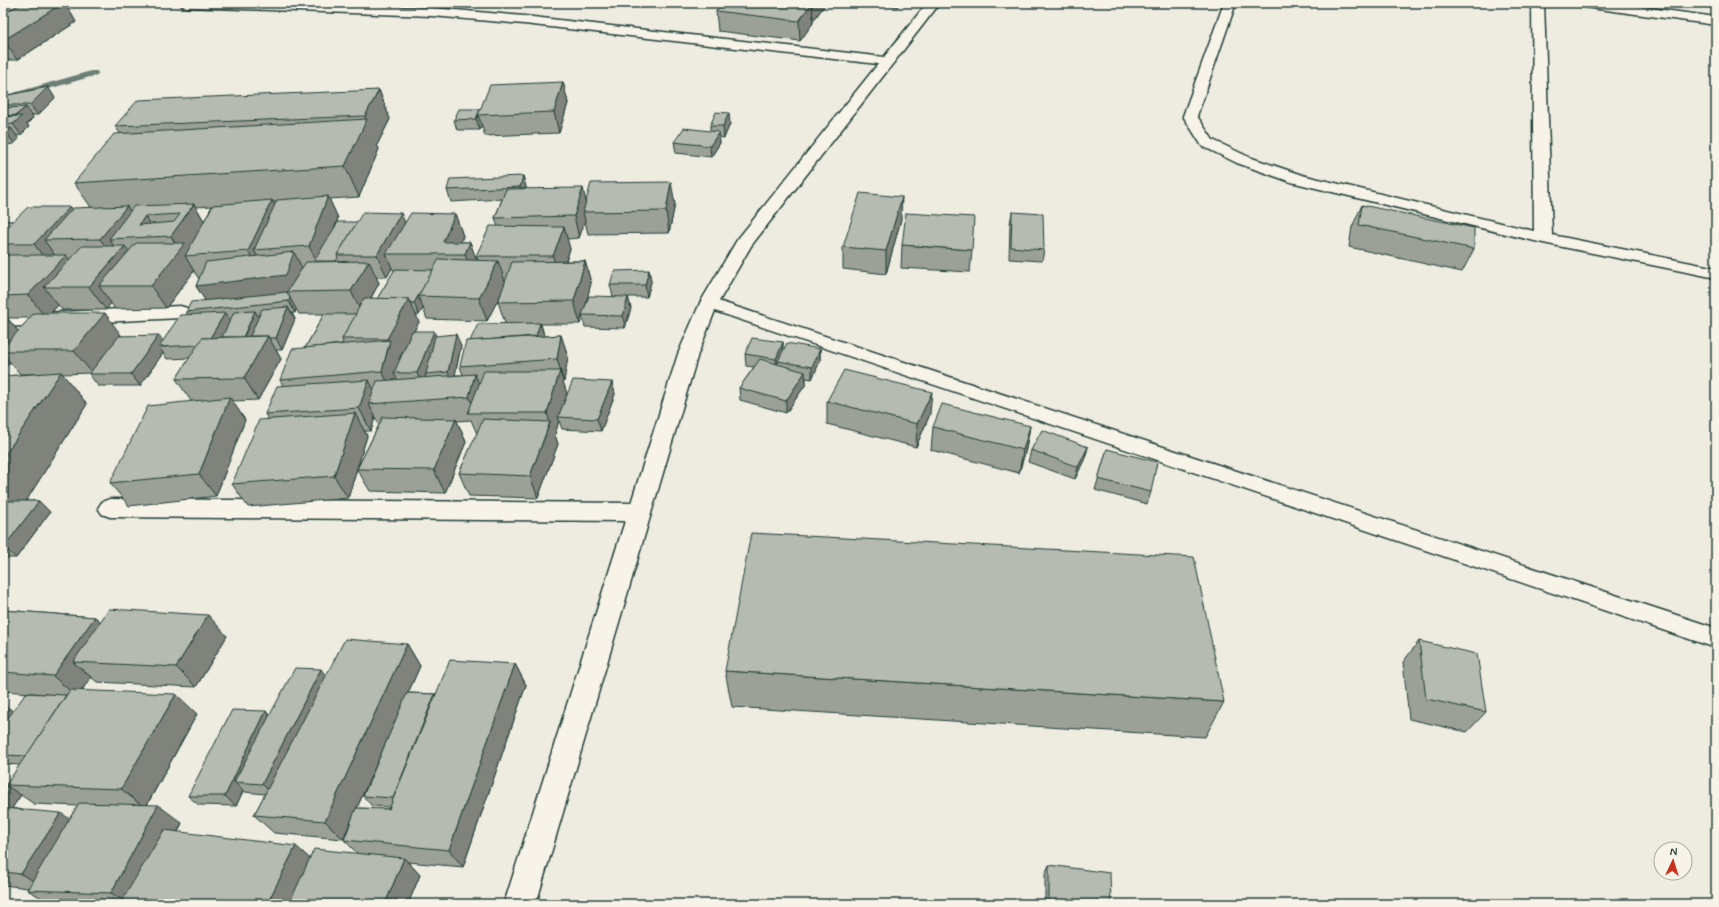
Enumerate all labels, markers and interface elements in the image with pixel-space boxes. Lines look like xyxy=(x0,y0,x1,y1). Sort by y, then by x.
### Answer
north arrow xyxy=(1653,841,1693,881)
text: N xyxy=(1669,845,1678,859)

